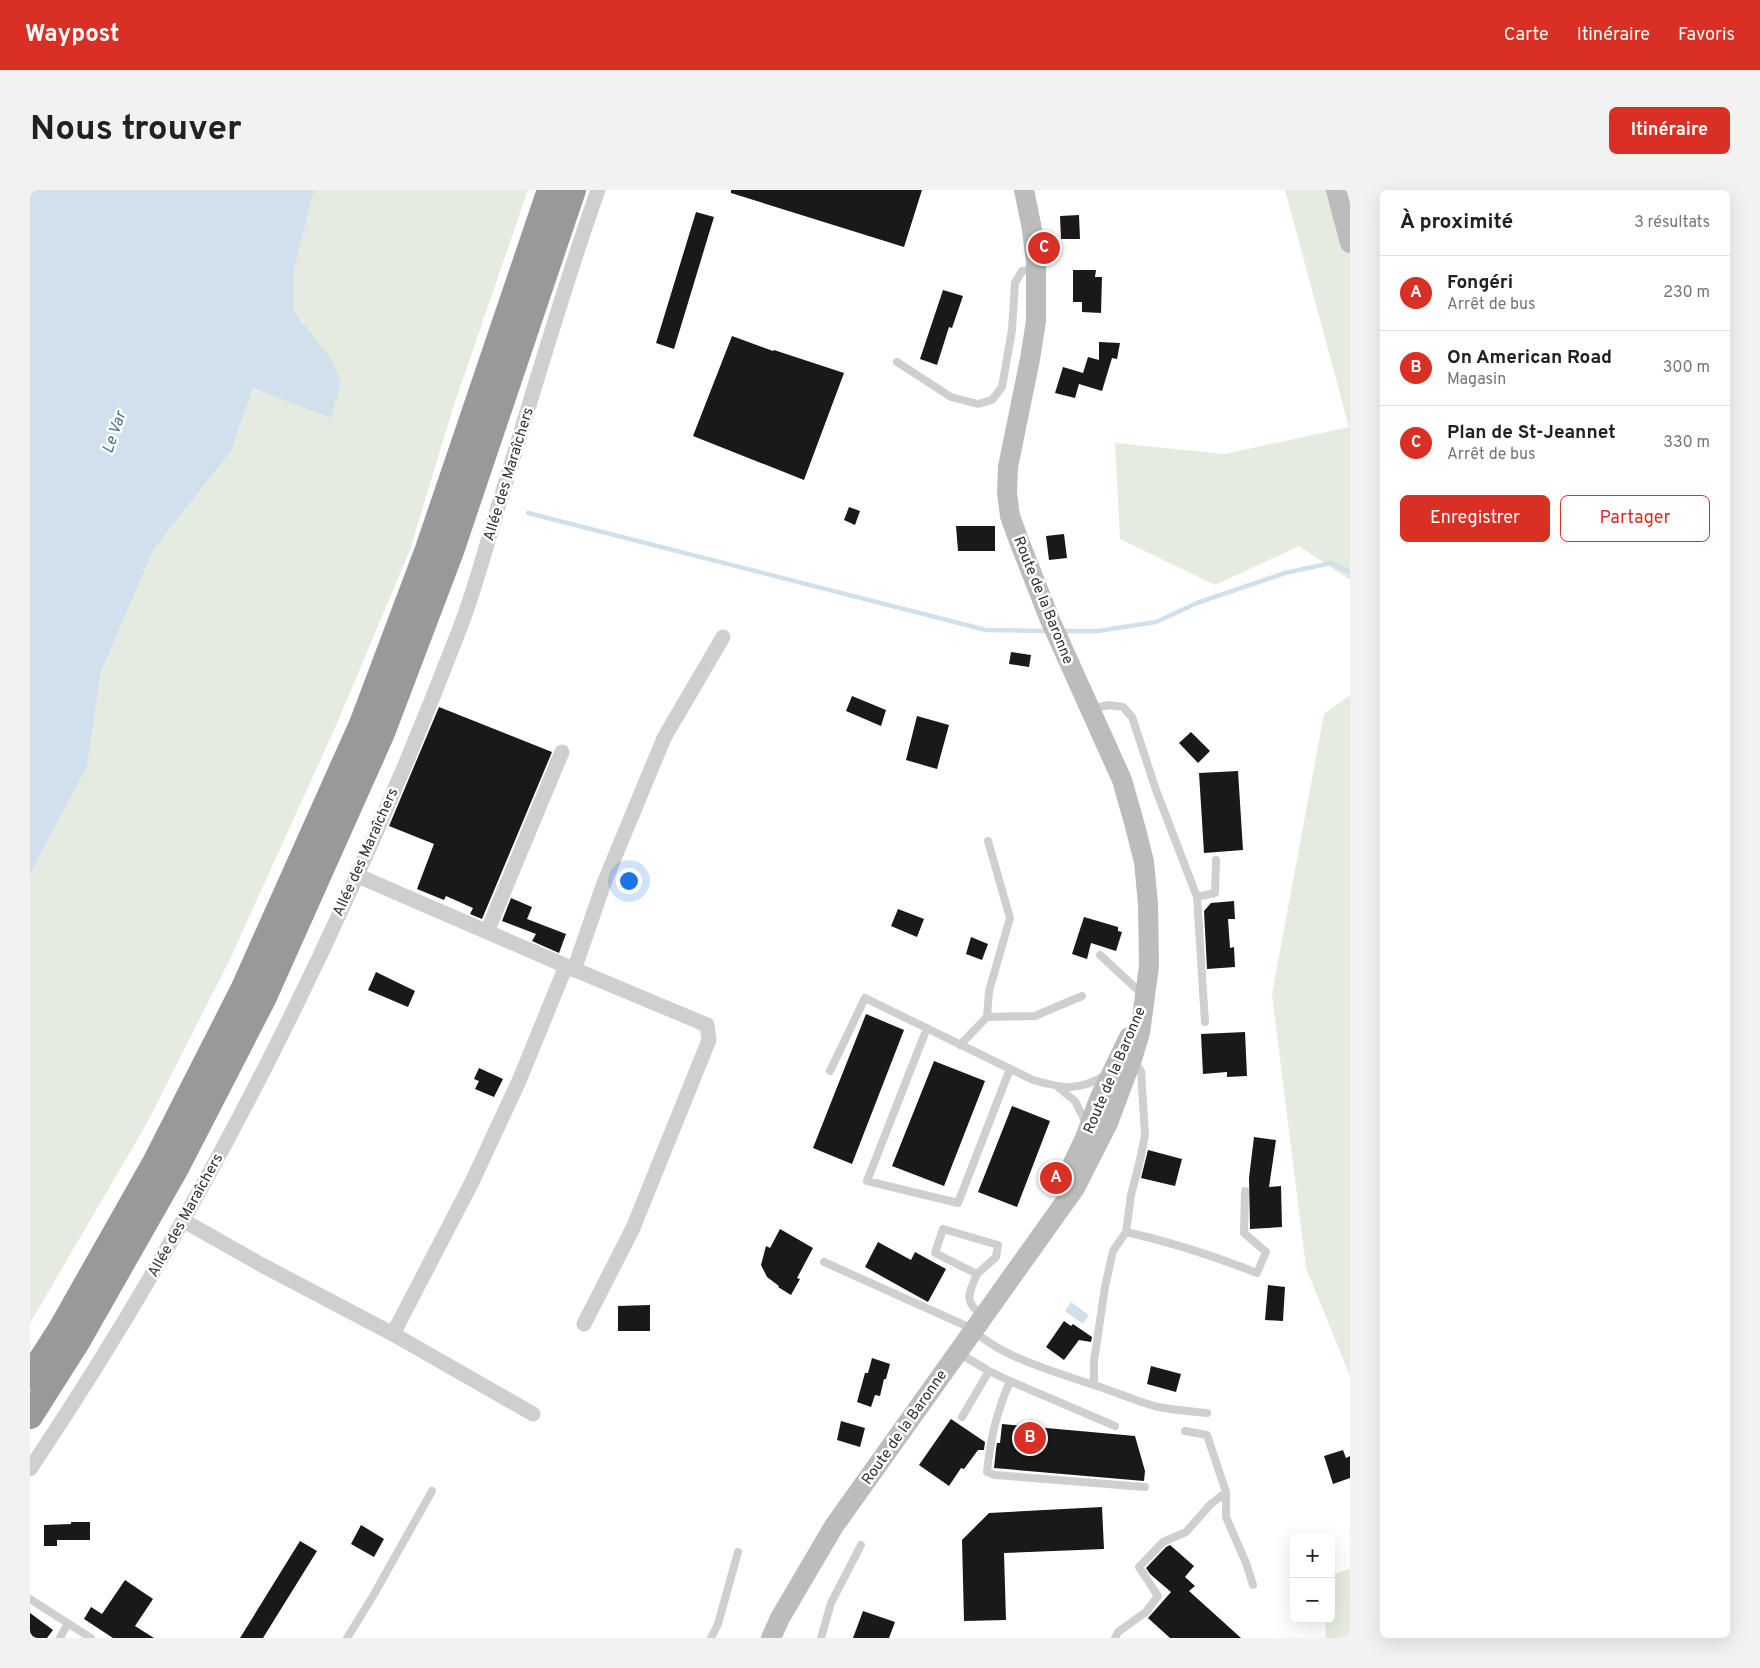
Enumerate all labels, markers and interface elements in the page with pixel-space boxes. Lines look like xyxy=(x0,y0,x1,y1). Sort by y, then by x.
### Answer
text: Waypost xyxy=(25,20,119,50)
text: Carte xyxy=(1504,24,1549,47)
text: Itinéraire xyxy=(1577,24,1650,47)
text: Favoris xyxy=(1678,24,1735,47)
button: Itinéraire xyxy=(1609,107,1730,154)
text: Nous trouver xyxy=(30,108,242,152)
text: À proximité xyxy=(1400,209,1513,236)
text: 3 résultats xyxy=(1634,213,1710,233)
pin: C xyxy=(1028,229,1060,267)
text: Fongéri xyxy=(1447,271,1513,295)
text: A xyxy=(1410,283,1422,303)
text: 230 m xyxy=(1663,283,1710,303)
text: Arrêt de bus xyxy=(1447,295,1536,315)
text: On American Road xyxy=(1447,346,1612,370)
text: B xyxy=(1410,358,1422,378)
text: 300 m xyxy=(1663,358,1710,378)
text: Magasin xyxy=(1447,370,1506,390)
street label: Allée des Maraîchers xyxy=(480,405,539,544)
water label: Le Var xyxy=(98,407,132,456)
text: Plan de St-Jeannet xyxy=(1447,421,1616,445)
text: C xyxy=(1411,433,1421,453)
text: 330 m xyxy=(1663,433,1710,453)
text: Arrêt de bus xyxy=(1447,445,1536,465)
button: Enregistrer xyxy=(1400,495,1550,542)
button: Partager xyxy=(1560,495,1710,542)
street label: Route de la Baronne xyxy=(1008,534,1077,667)
street label: Allée des Maraîchers xyxy=(329,785,403,920)
your location xyxy=(616,868,642,894)
street label: Route de la Baronne xyxy=(1080,1004,1151,1137)
street label: Allée des Maraîchers xyxy=(144,1150,228,1281)
pin: A xyxy=(1040,1159,1072,1197)
street label: Route de la Baronne xyxy=(858,1367,952,1489)
pin: B xyxy=(1014,1419,1046,1457)
map controls xyxy=(1290,1533,1335,1623)
button: + xyxy=(1290,1533,1335,1578)
button: − xyxy=(1290,1578,1335,1623)

